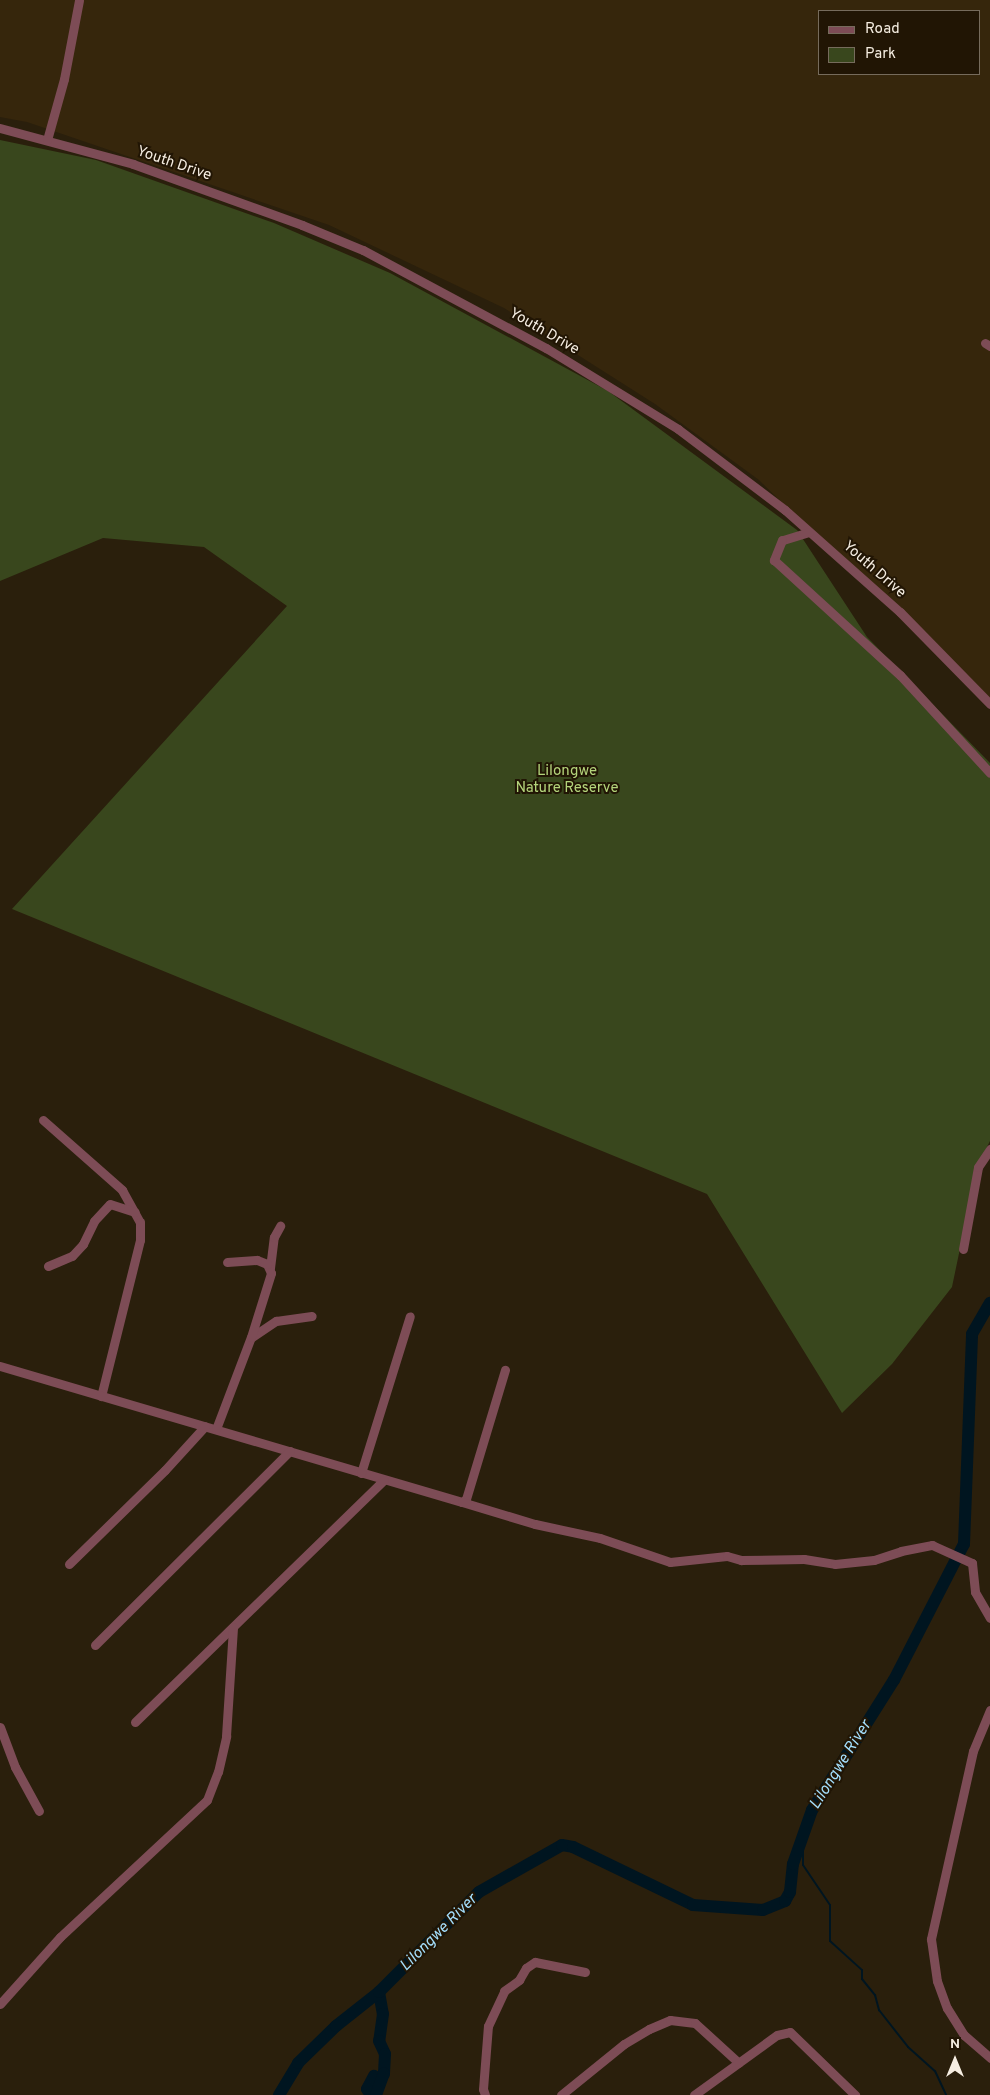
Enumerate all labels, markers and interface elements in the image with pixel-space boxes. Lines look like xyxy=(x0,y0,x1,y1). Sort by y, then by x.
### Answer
legend xyxy=(818,10,980,75)
text: Road xyxy=(865,20,900,39)
text: Park xyxy=(865,45,896,64)
street label: Youth Drive xyxy=(134,143,214,185)
street label: Youth Drive xyxy=(506,305,582,359)
street label: Youth Drive xyxy=(839,538,909,602)
park label: Lilongwe Nature Reserve xyxy=(515,762,619,797)
water label: Lilongwe River xyxy=(806,1717,876,1813)
water label: Lilongwe River xyxy=(396,1890,482,1976)
north arrow xyxy=(930,2035,980,2085)
text: N xyxy=(950,2036,960,2053)

